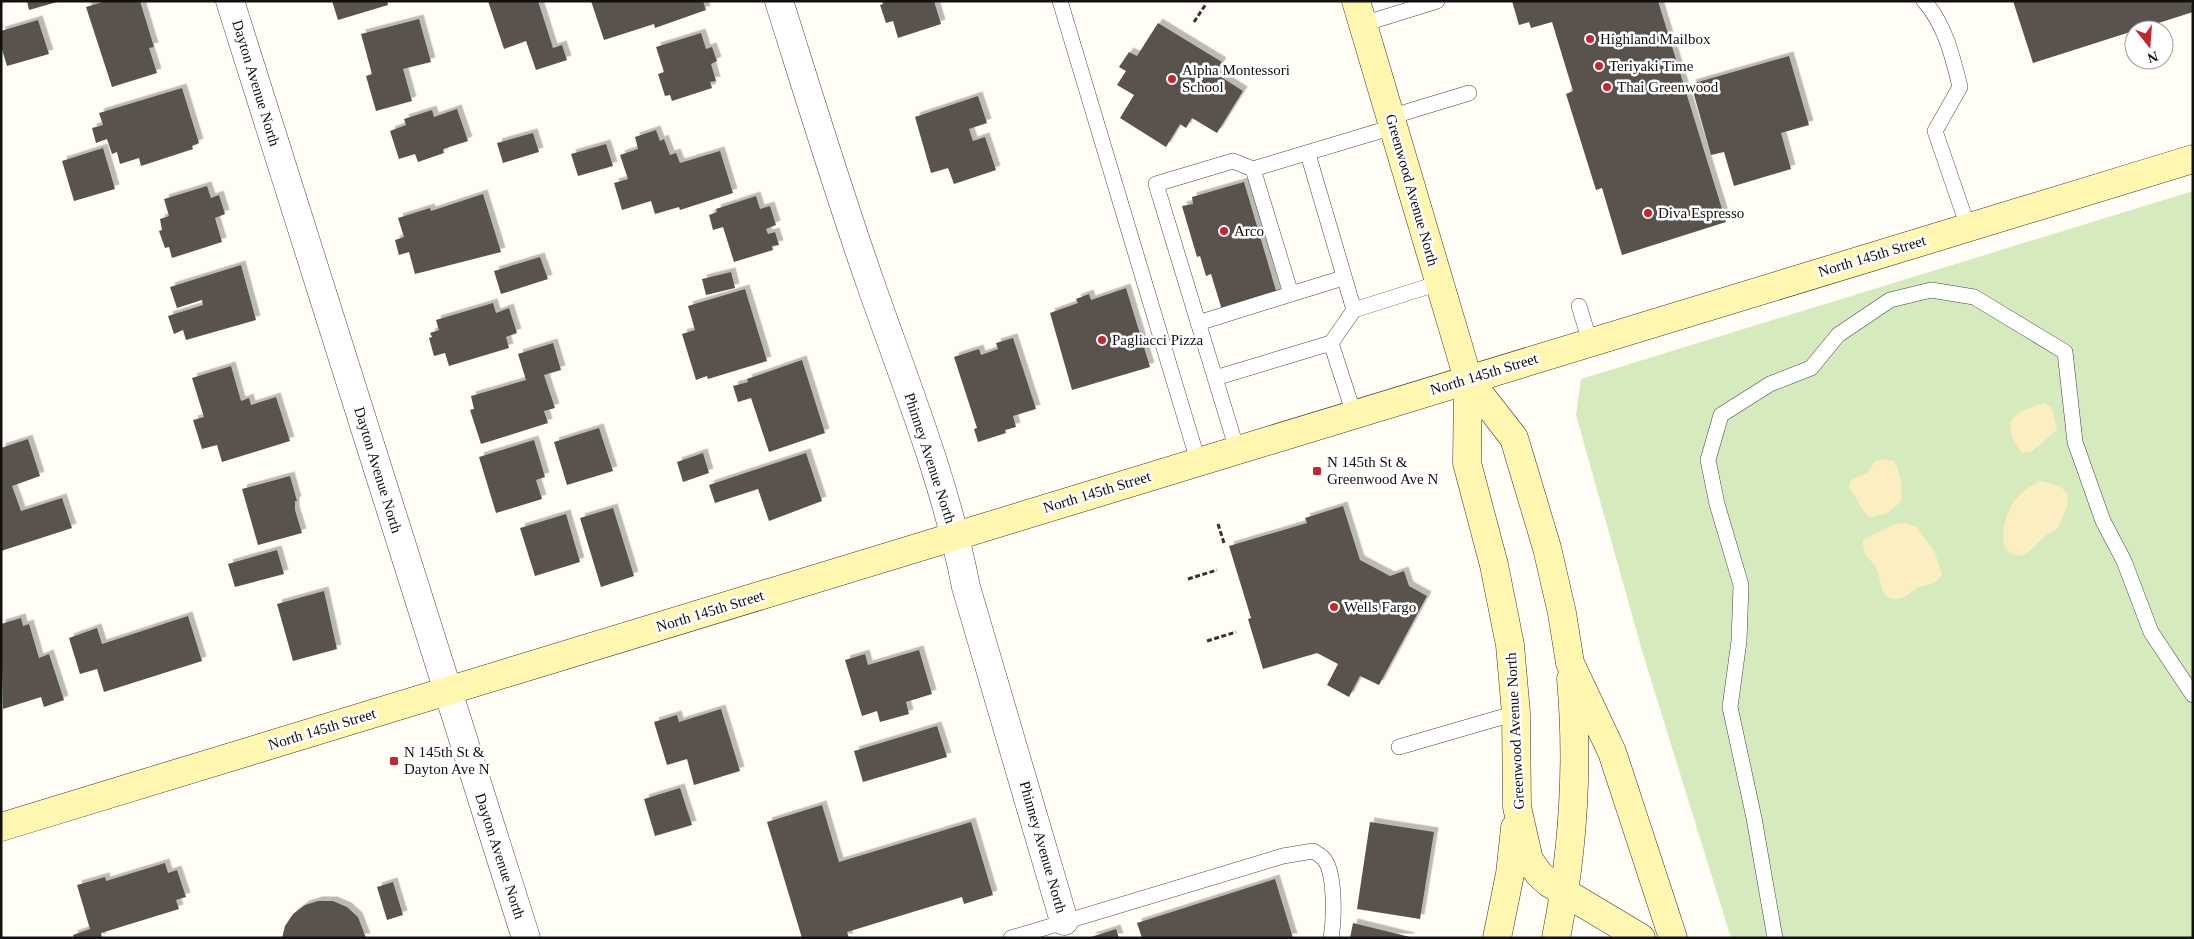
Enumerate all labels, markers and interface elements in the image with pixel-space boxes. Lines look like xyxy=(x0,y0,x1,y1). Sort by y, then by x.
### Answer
street label: Dayton Avenue North xyxy=(229,18,283,149)
north arrow xyxy=(2124,20,2174,70)
place label: Highland Mailbox xyxy=(1600,31,1711,47)
marker: Highland Mailbox xyxy=(1584,33,1596,45)
text: N xyxy=(2146,48,2160,66)
place label: Teriyaki Time xyxy=(1609,58,1694,74)
marker: Teriyaki Time xyxy=(1593,60,1605,72)
place label: Alpha Montessori School xyxy=(1182,62,1290,95)
marker: Alpha Montessori School xyxy=(1166,73,1178,85)
place label: Thai Greenwood xyxy=(1617,79,1719,95)
marker: Thai Greenwood xyxy=(1601,81,1613,93)
street label: Greenwood Avenue North xyxy=(1383,112,1441,268)
place label: Diva Espresso xyxy=(1658,205,1744,221)
marker: Diva Espresso xyxy=(1642,207,1654,219)
place label: Arco xyxy=(1234,223,1264,239)
marker: Arco xyxy=(1218,225,1230,237)
street label: North 145th Street xyxy=(1816,232,1929,280)
place label: Pagliacci Pizza xyxy=(1112,332,1204,348)
marker: Pagliacci Pizza xyxy=(1096,334,1108,346)
street label: North 145th Street xyxy=(1428,350,1541,398)
street label: Phinney Avenue North xyxy=(901,391,959,526)
street label: Dayton Avenue North xyxy=(351,405,405,536)
place label: N 145th St & Greenwood Ave N xyxy=(1327,454,1439,487)
marker: N 145th St & Greenwood Ave N xyxy=(1311,465,1323,477)
street label: North 145th Street xyxy=(1041,468,1154,516)
street label: North 145th Street xyxy=(654,587,767,635)
place label: Wells Fargo xyxy=(1344,599,1416,615)
marker: Wells Fargo xyxy=(1328,601,1340,613)
street label: Greenwood Avenue North xyxy=(1503,652,1527,810)
street label: North 145th Street xyxy=(266,705,379,753)
place label: N 145th St & Dayton Ave N xyxy=(404,744,490,777)
marker: N 145th St & Dayton Ave N xyxy=(388,755,400,767)
street label: Phinney Avenue North xyxy=(1017,779,1070,915)
street label: Dayton Avenue North xyxy=(472,791,528,921)

